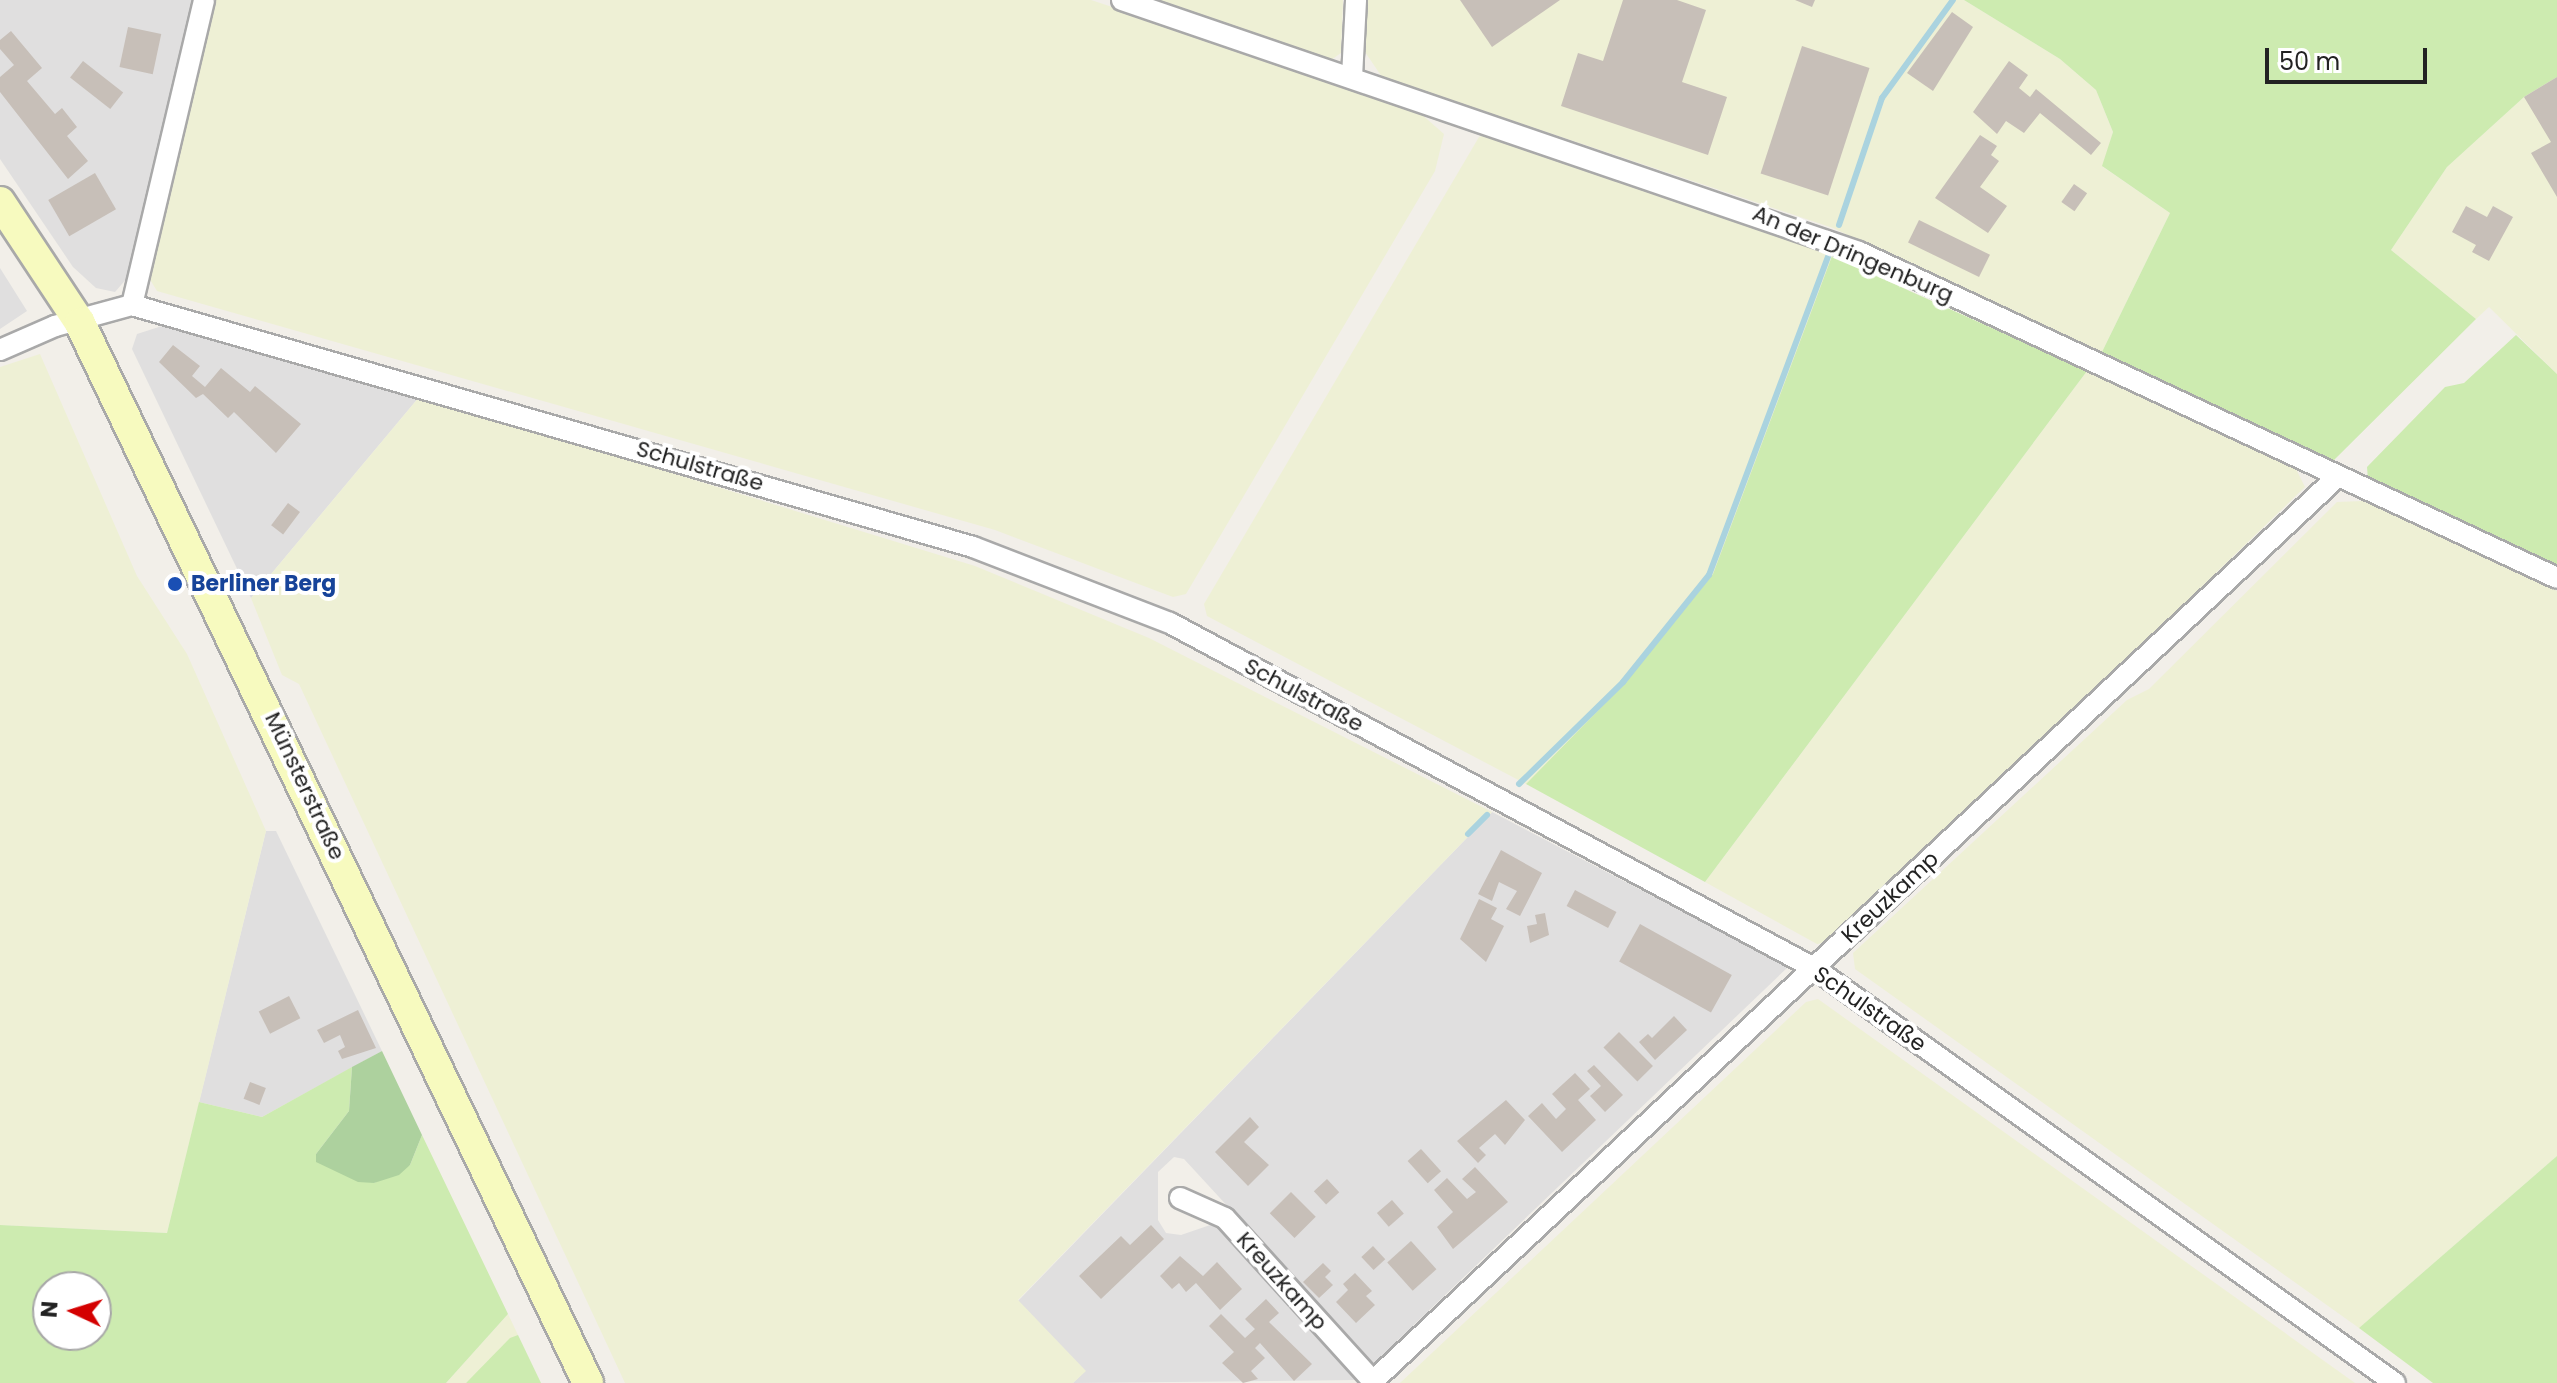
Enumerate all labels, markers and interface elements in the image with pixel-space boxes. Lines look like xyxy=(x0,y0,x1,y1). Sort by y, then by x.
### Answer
scale bar xyxy=(2269,32,2431,82)
text: 50 m xyxy=(2279,45,2340,78)
street label: An der Dringenburg xyxy=(1749,200,1957,308)
street label: Schulstraße xyxy=(633,435,767,497)
place label: Berliner Berg xyxy=(191,571,336,597)
marker: Berliner Berg xyxy=(166,575,184,593)
street label: Schulstraße xyxy=(1240,653,1368,737)
street label: Münsterstraße xyxy=(259,708,351,864)
street label: Kreuzkamp xyxy=(1836,845,1944,949)
street label: Schulstraße xyxy=(1809,961,1931,1057)
street label: Kreuzkamp xyxy=(1231,1227,1333,1335)
north arrow xyxy=(32,1271,112,1351)
text: N xyxy=(34,1300,66,1319)

